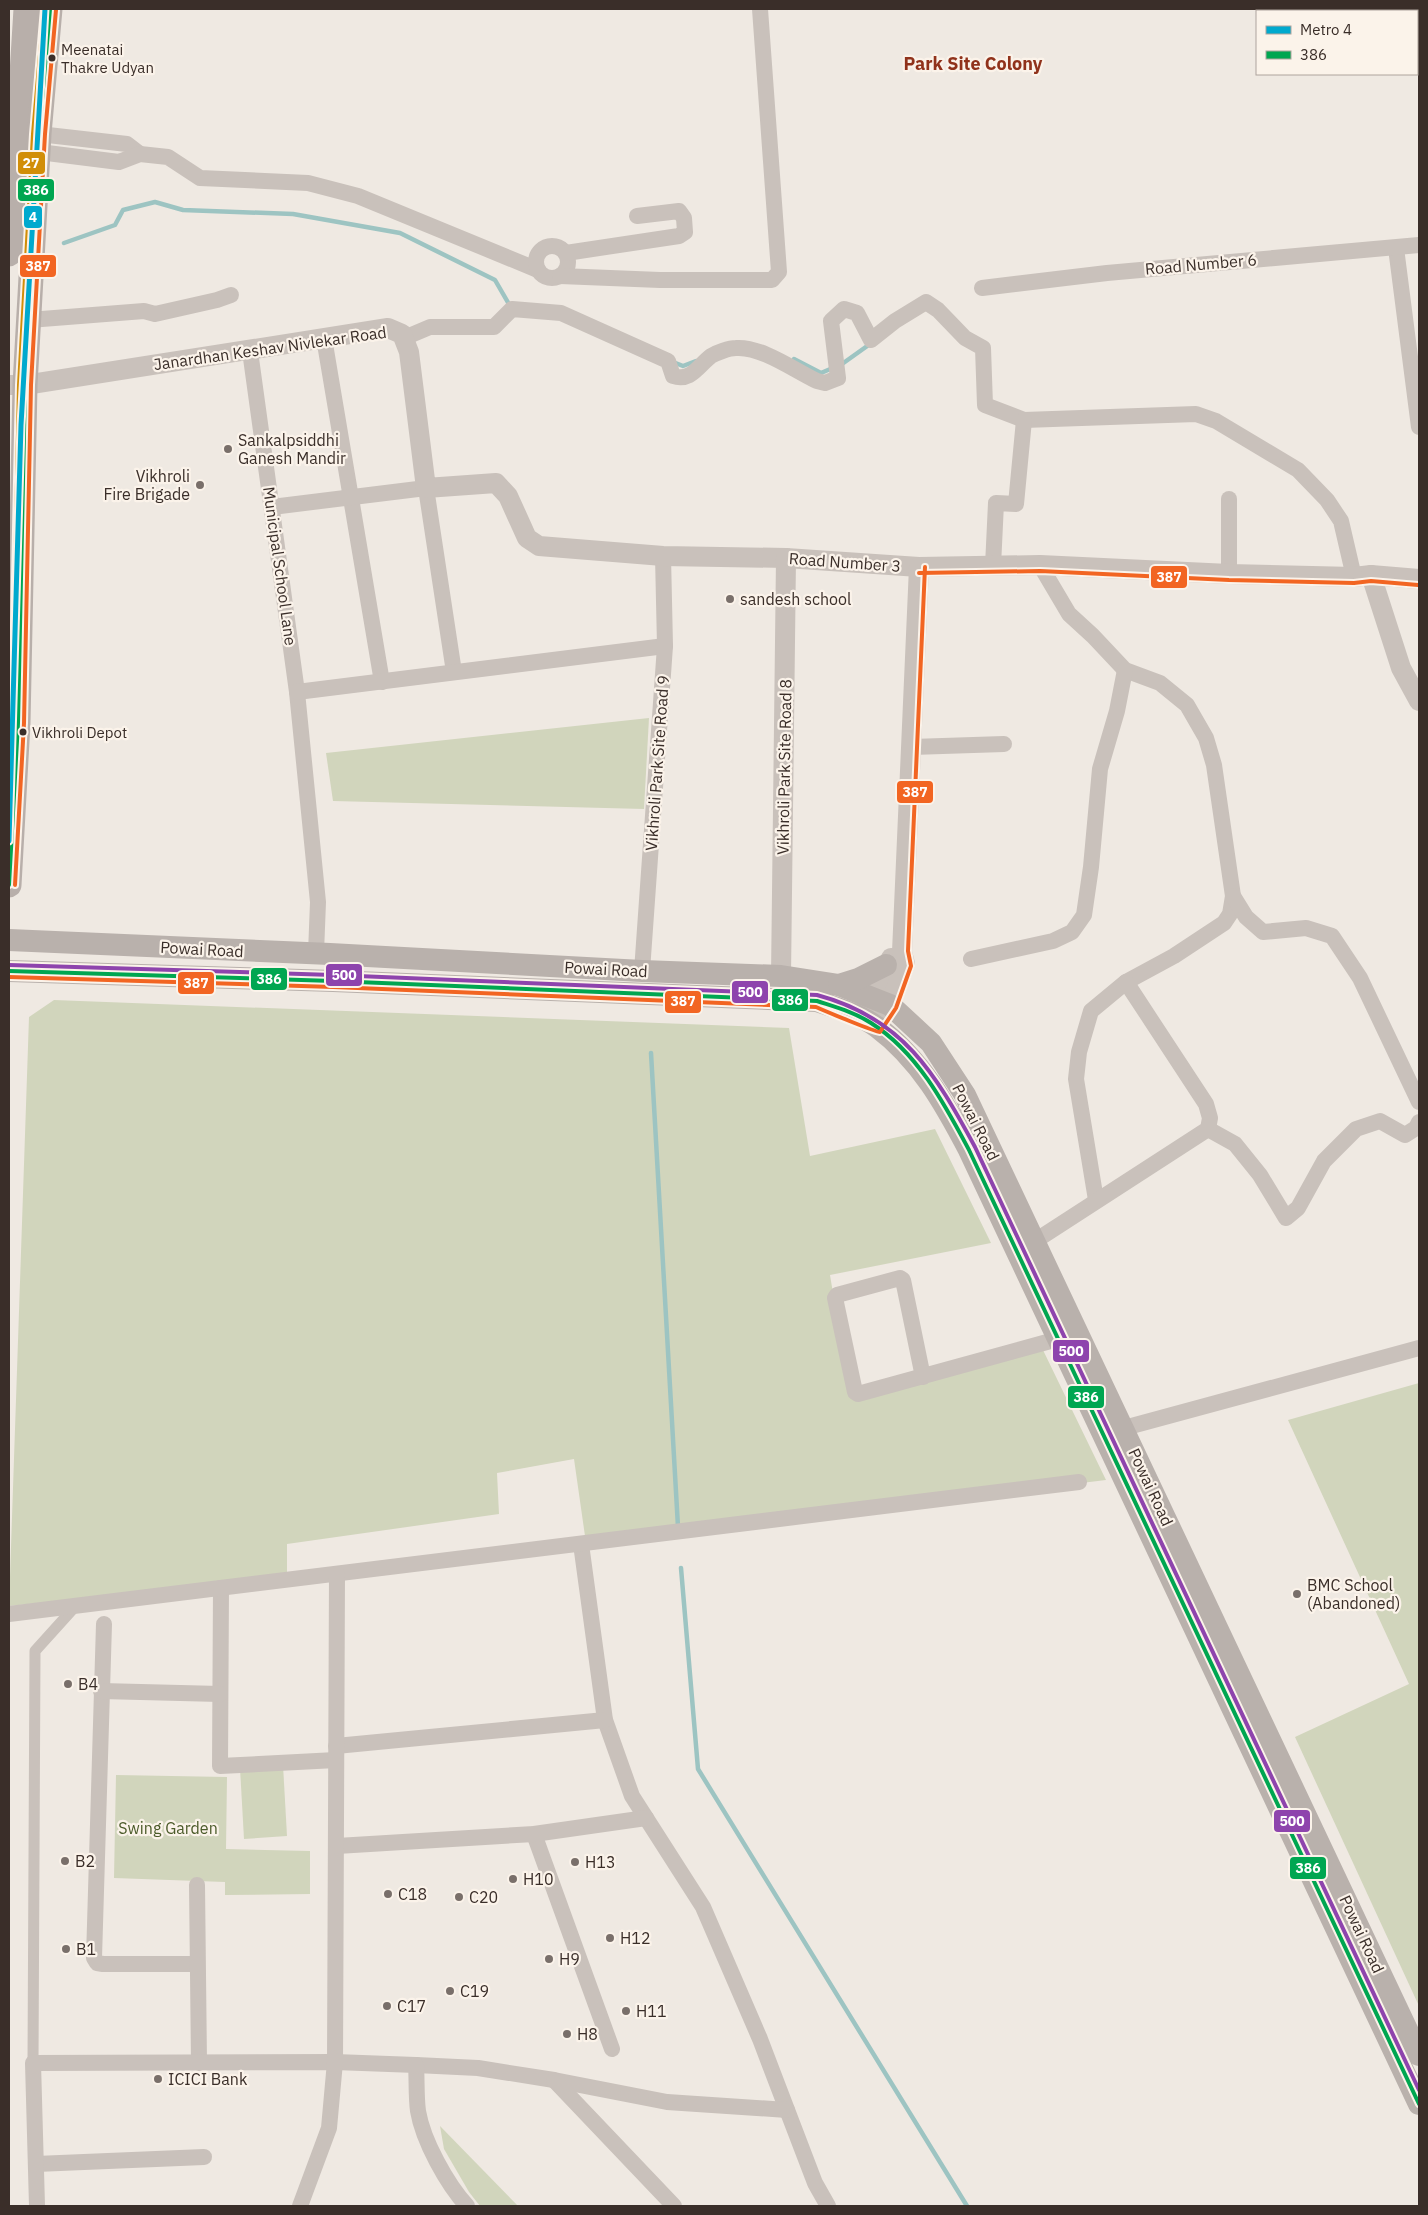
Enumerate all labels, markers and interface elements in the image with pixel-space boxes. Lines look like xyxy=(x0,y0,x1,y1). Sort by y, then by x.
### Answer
legend xyxy=(1256,10,1418,75)
text: Metro 4 xyxy=(1300,20,1352,39)
place label: Meenatai Thakre Udyan xyxy=(61,40,154,77)
text: 386 xyxy=(1300,45,1327,64)
district label: Park Site Colony xyxy=(904,52,1043,75)
marker: Meenatai Thakre Udyan xyxy=(47,53,57,63)
line badge: 27 xyxy=(17,151,46,175)
text: 27 xyxy=(23,154,39,172)
line badge: 386 xyxy=(17,178,55,202)
text: 386 xyxy=(23,181,49,199)
line badge: 4 xyxy=(23,205,43,229)
text: 4 xyxy=(29,208,37,226)
street label: Road Number 6 xyxy=(1144,249,1258,279)
line badge: 387 xyxy=(19,254,57,278)
text: 387 xyxy=(25,257,51,275)
street label: Janardhan Keshav Nivlekar Road xyxy=(152,322,388,374)
place label: Sankalpsiddhi Ganesh Mandir xyxy=(238,430,346,468)
marker: Sankalpsiddhi Ganesh Mandir xyxy=(222,443,234,455)
place label: Vikhroli Fire Brigade xyxy=(103,466,190,504)
marker: Vikhroli Fire Brigade xyxy=(194,479,206,491)
street label: Municipal School Lane xyxy=(259,485,301,647)
street label: Road Number 3 xyxy=(788,548,902,576)
line badge: 387 xyxy=(1150,565,1188,589)
text: 387 xyxy=(1156,568,1182,586)
place label: sandesh school xyxy=(740,589,851,609)
marker: sandesh school xyxy=(724,593,736,605)
street label: Vikhroli Park Site Road 9 xyxy=(641,675,673,851)
street label: Vikhroli Park Site Road 8 xyxy=(772,679,796,855)
place label: Vikhroli Depot xyxy=(32,723,127,742)
marker: Vikhroli Depot xyxy=(18,727,28,737)
line badge: 387 xyxy=(896,780,934,804)
text: 387 xyxy=(902,783,928,801)
street label: Powai Road xyxy=(160,937,244,961)
street label: Powai Road xyxy=(564,957,648,981)
line badge: 500 xyxy=(325,963,363,987)
text: 500 xyxy=(331,966,357,984)
line badge: 386 xyxy=(250,967,288,991)
text: 386 xyxy=(256,970,282,988)
line badge: 387 xyxy=(177,971,215,995)
text: 387 xyxy=(183,974,209,992)
line badge: 500 xyxy=(731,980,769,1004)
text: 500 xyxy=(737,983,763,1001)
line badge: 386 xyxy=(771,988,809,1012)
line badge: 387 xyxy=(664,990,702,1014)
text: 386 xyxy=(777,991,803,1009)
text: 387 xyxy=(670,992,696,1010)
street label: Powai Road xyxy=(948,1080,1004,1164)
line badge: 500 xyxy=(1052,1339,1090,1363)
text: 500 xyxy=(1058,1342,1084,1360)
line badge: 386 xyxy=(1067,1385,1105,1409)
text: 386 xyxy=(1073,1388,1099,1406)
street label: Powai Road xyxy=(1124,1445,1178,1529)
place label: BMC School (Abandoned) xyxy=(1307,1575,1400,1613)
marker: BMC School (Abandoned) xyxy=(1291,1588,1303,1600)
place label: B4 xyxy=(78,1674,98,1694)
marker: B4 xyxy=(62,1678,74,1690)
line badge: 500 xyxy=(1273,1809,1311,1833)
text: 500 xyxy=(1279,1812,1305,1830)
park label: Swing Garden xyxy=(118,1818,218,1838)
place label: B2 xyxy=(75,1851,95,1871)
place label: H13 xyxy=(585,1852,616,1872)
marker: B2 xyxy=(59,1855,71,1867)
marker: H13 xyxy=(569,1856,581,1868)
line badge: 386 xyxy=(1289,1856,1327,1880)
text: 386 xyxy=(1295,1859,1321,1877)
place label: H10 xyxy=(523,1869,554,1889)
marker: H10 xyxy=(507,1873,519,1885)
place label: C18 xyxy=(398,1884,427,1904)
place label: C20 xyxy=(469,1887,498,1907)
marker: C18 xyxy=(382,1888,394,1900)
marker: C20 xyxy=(453,1891,465,1903)
street label: Powai Road xyxy=(1335,1892,1389,1976)
place label: H12 xyxy=(620,1928,651,1948)
marker: H12 xyxy=(604,1932,616,1944)
place label: B1 xyxy=(76,1939,96,1959)
marker: B1 xyxy=(60,1943,72,1955)
place label: H9 xyxy=(559,1949,580,1969)
marker: H9 xyxy=(543,1953,555,1965)
place label: C19 xyxy=(460,1981,489,2001)
marker: C19 xyxy=(444,1985,456,1997)
place label: C17 xyxy=(397,1996,426,2016)
marker: C17 xyxy=(381,2000,393,2012)
place label: H11 xyxy=(636,2001,667,2021)
marker: H11 xyxy=(620,2005,632,2017)
place label: H8 xyxy=(577,2024,598,2044)
marker: H8 xyxy=(561,2028,573,2040)
place label: ICICI Bank xyxy=(168,2069,248,2089)
marker: ICICI Bank xyxy=(152,2073,164,2085)

